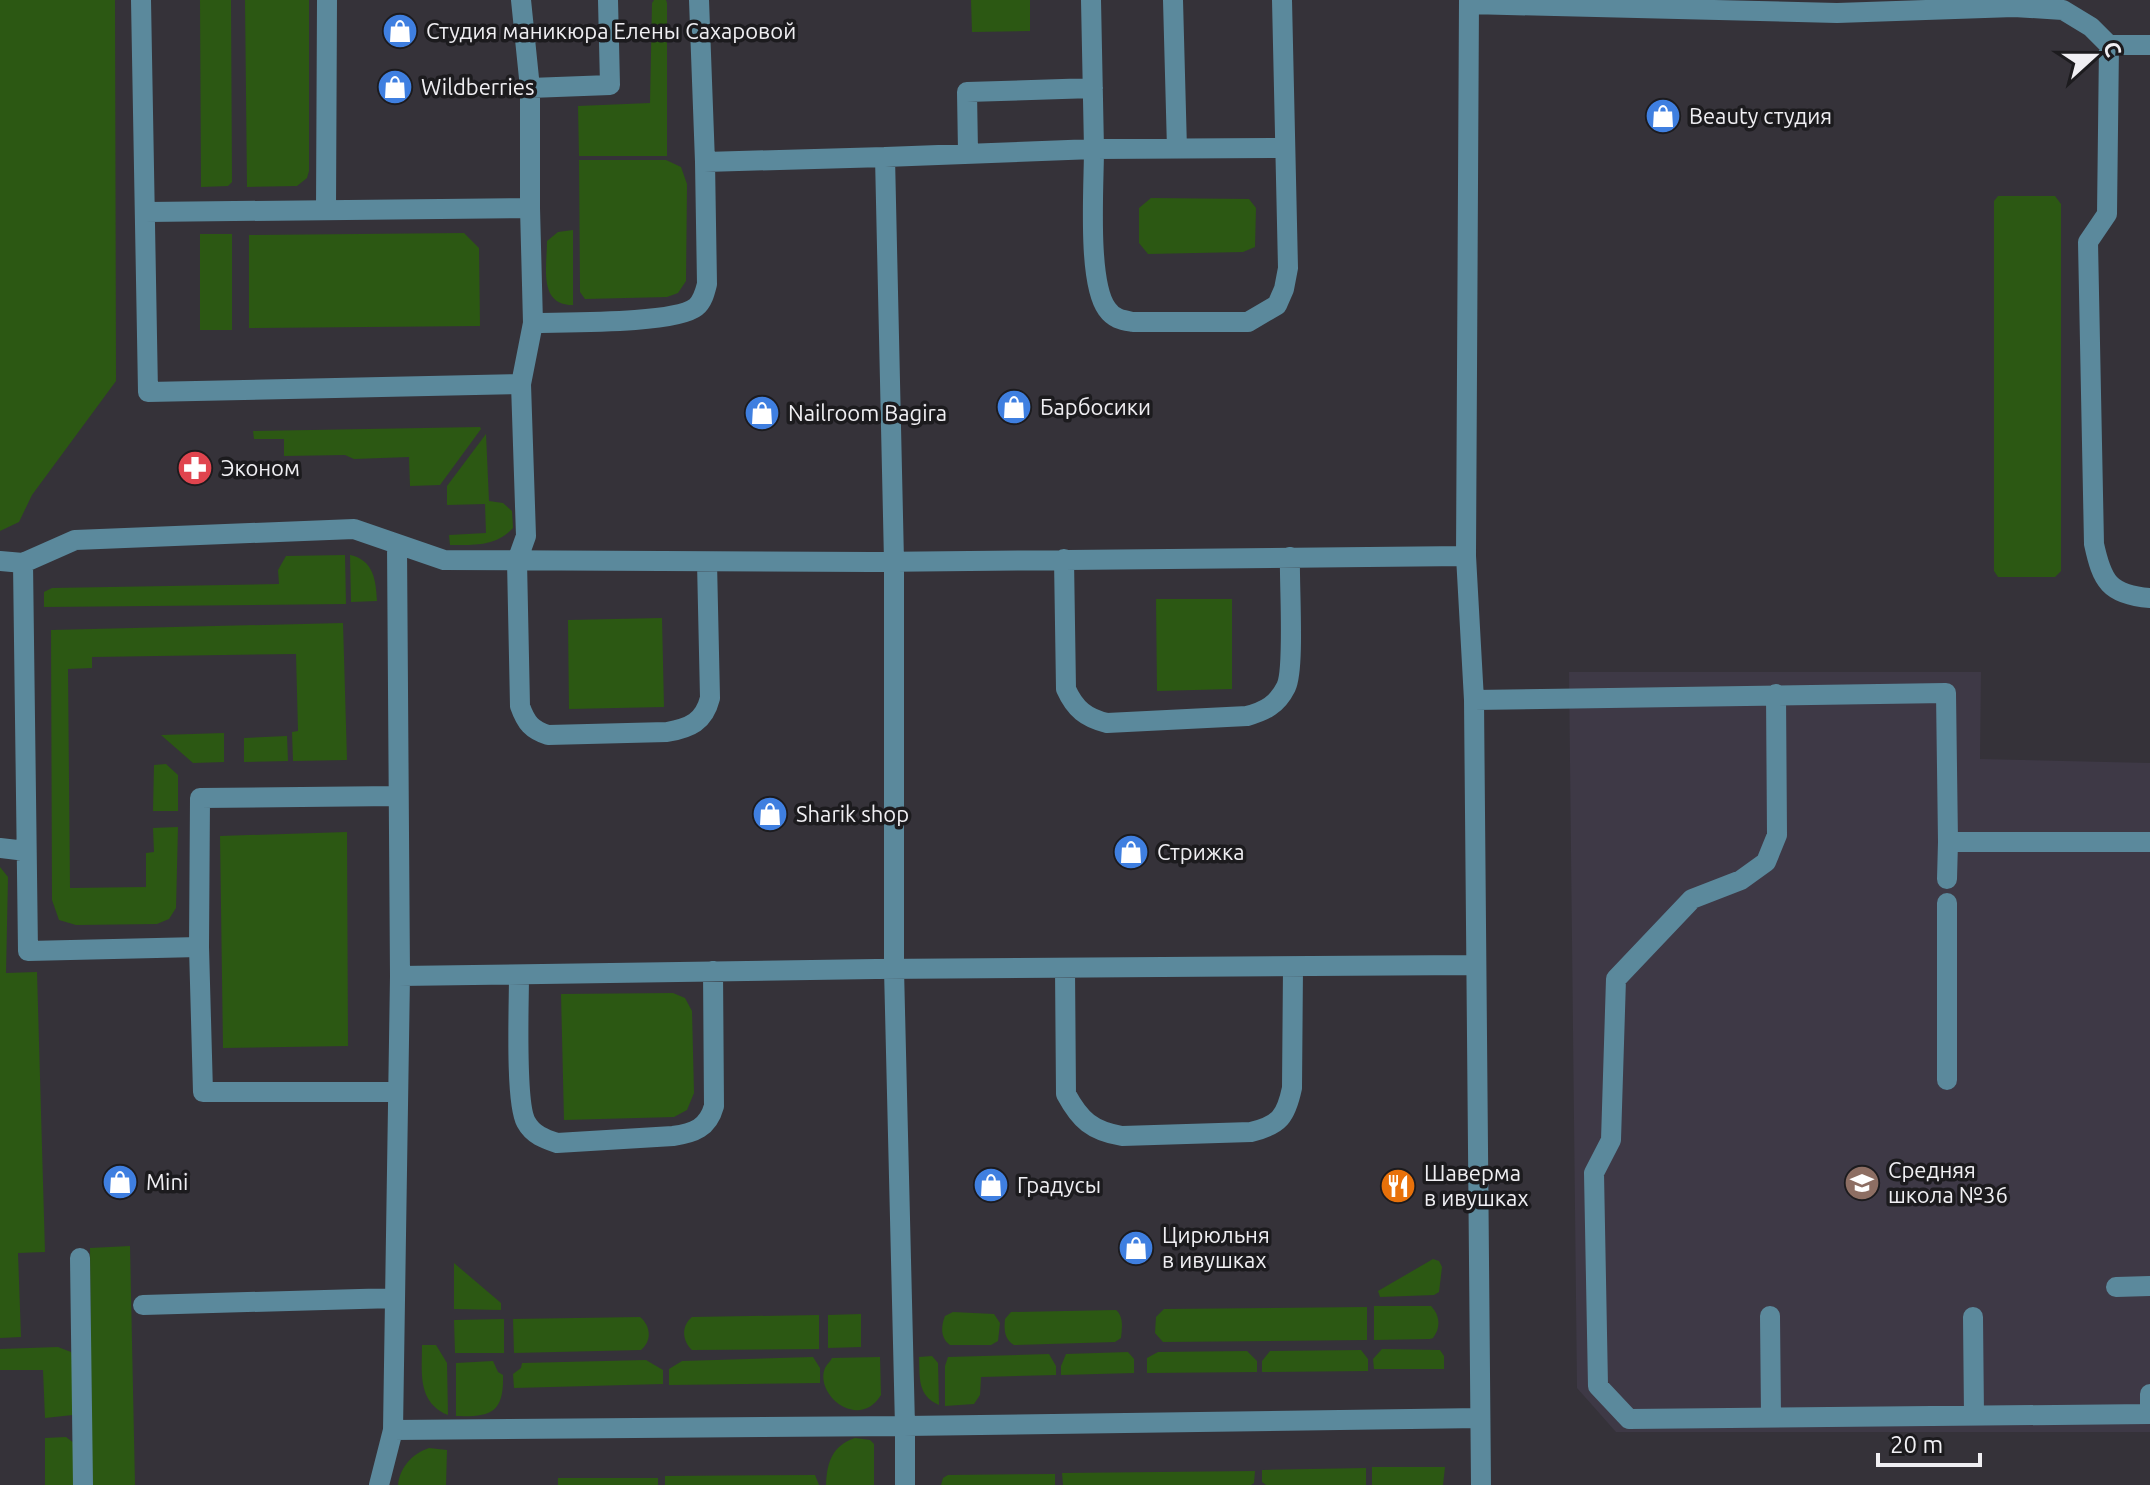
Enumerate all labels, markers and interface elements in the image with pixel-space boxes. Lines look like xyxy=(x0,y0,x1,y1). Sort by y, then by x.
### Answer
shop icon: Студия маникюра Елены Сахаровой xyxy=(381,12,419,50)
north arrow xyxy=(2054,16,2134,96)
place label: Студия маникюра Елены Сахаровой xyxy=(426,18,796,43)
text: С xyxy=(2099,38,2127,60)
shop icon: Wildberries xyxy=(376,68,414,106)
place label: Wildberries xyxy=(421,74,535,99)
shop icon: Beauty студия xyxy=(1644,97,1682,135)
place label: Beauty студия xyxy=(1689,103,1832,128)
shop icon: Барбосики xyxy=(995,388,1033,426)
shop icon: Nailroom Bagira xyxy=(743,394,781,432)
place label: Барбосики xyxy=(1040,394,1151,419)
place label: Nailroom Bagira xyxy=(788,400,947,425)
pharmacy icon: Эконом xyxy=(176,449,214,487)
place label: Эконом xyxy=(221,455,300,480)
shop icon: Sharik shop xyxy=(751,795,789,833)
place label: Sharik shop xyxy=(796,801,909,826)
shop icon: Стрижка xyxy=(1112,833,1150,871)
place label: Стрижка xyxy=(1157,839,1245,864)
place label: Средняя школа №36 xyxy=(1888,1157,2008,1207)
place label: Шаверма в ивушках xyxy=(1424,1160,1529,1210)
shop icon: Mini xyxy=(101,1163,139,1201)
school or university icon: Средняя школа №36 xyxy=(1843,1164,1881,1202)
shop icon: Градусы xyxy=(972,1166,1010,1204)
restaurant icon: Шаверма в ивушках xyxy=(1379,1167,1417,1205)
place label: Mini xyxy=(146,1169,188,1194)
place label: Градусы xyxy=(1017,1172,1101,1197)
place label: Цирюльня в ивушках xyxy=(1162,1222,1270,1272)
shop icon: Цирюльня в ивушках xyxy=(1117,1229,1155,1267)
scale bar xyxy=(1878,1417,1980,1467)
text: 20 m xyxy=(1890,1431,1943,1458)

